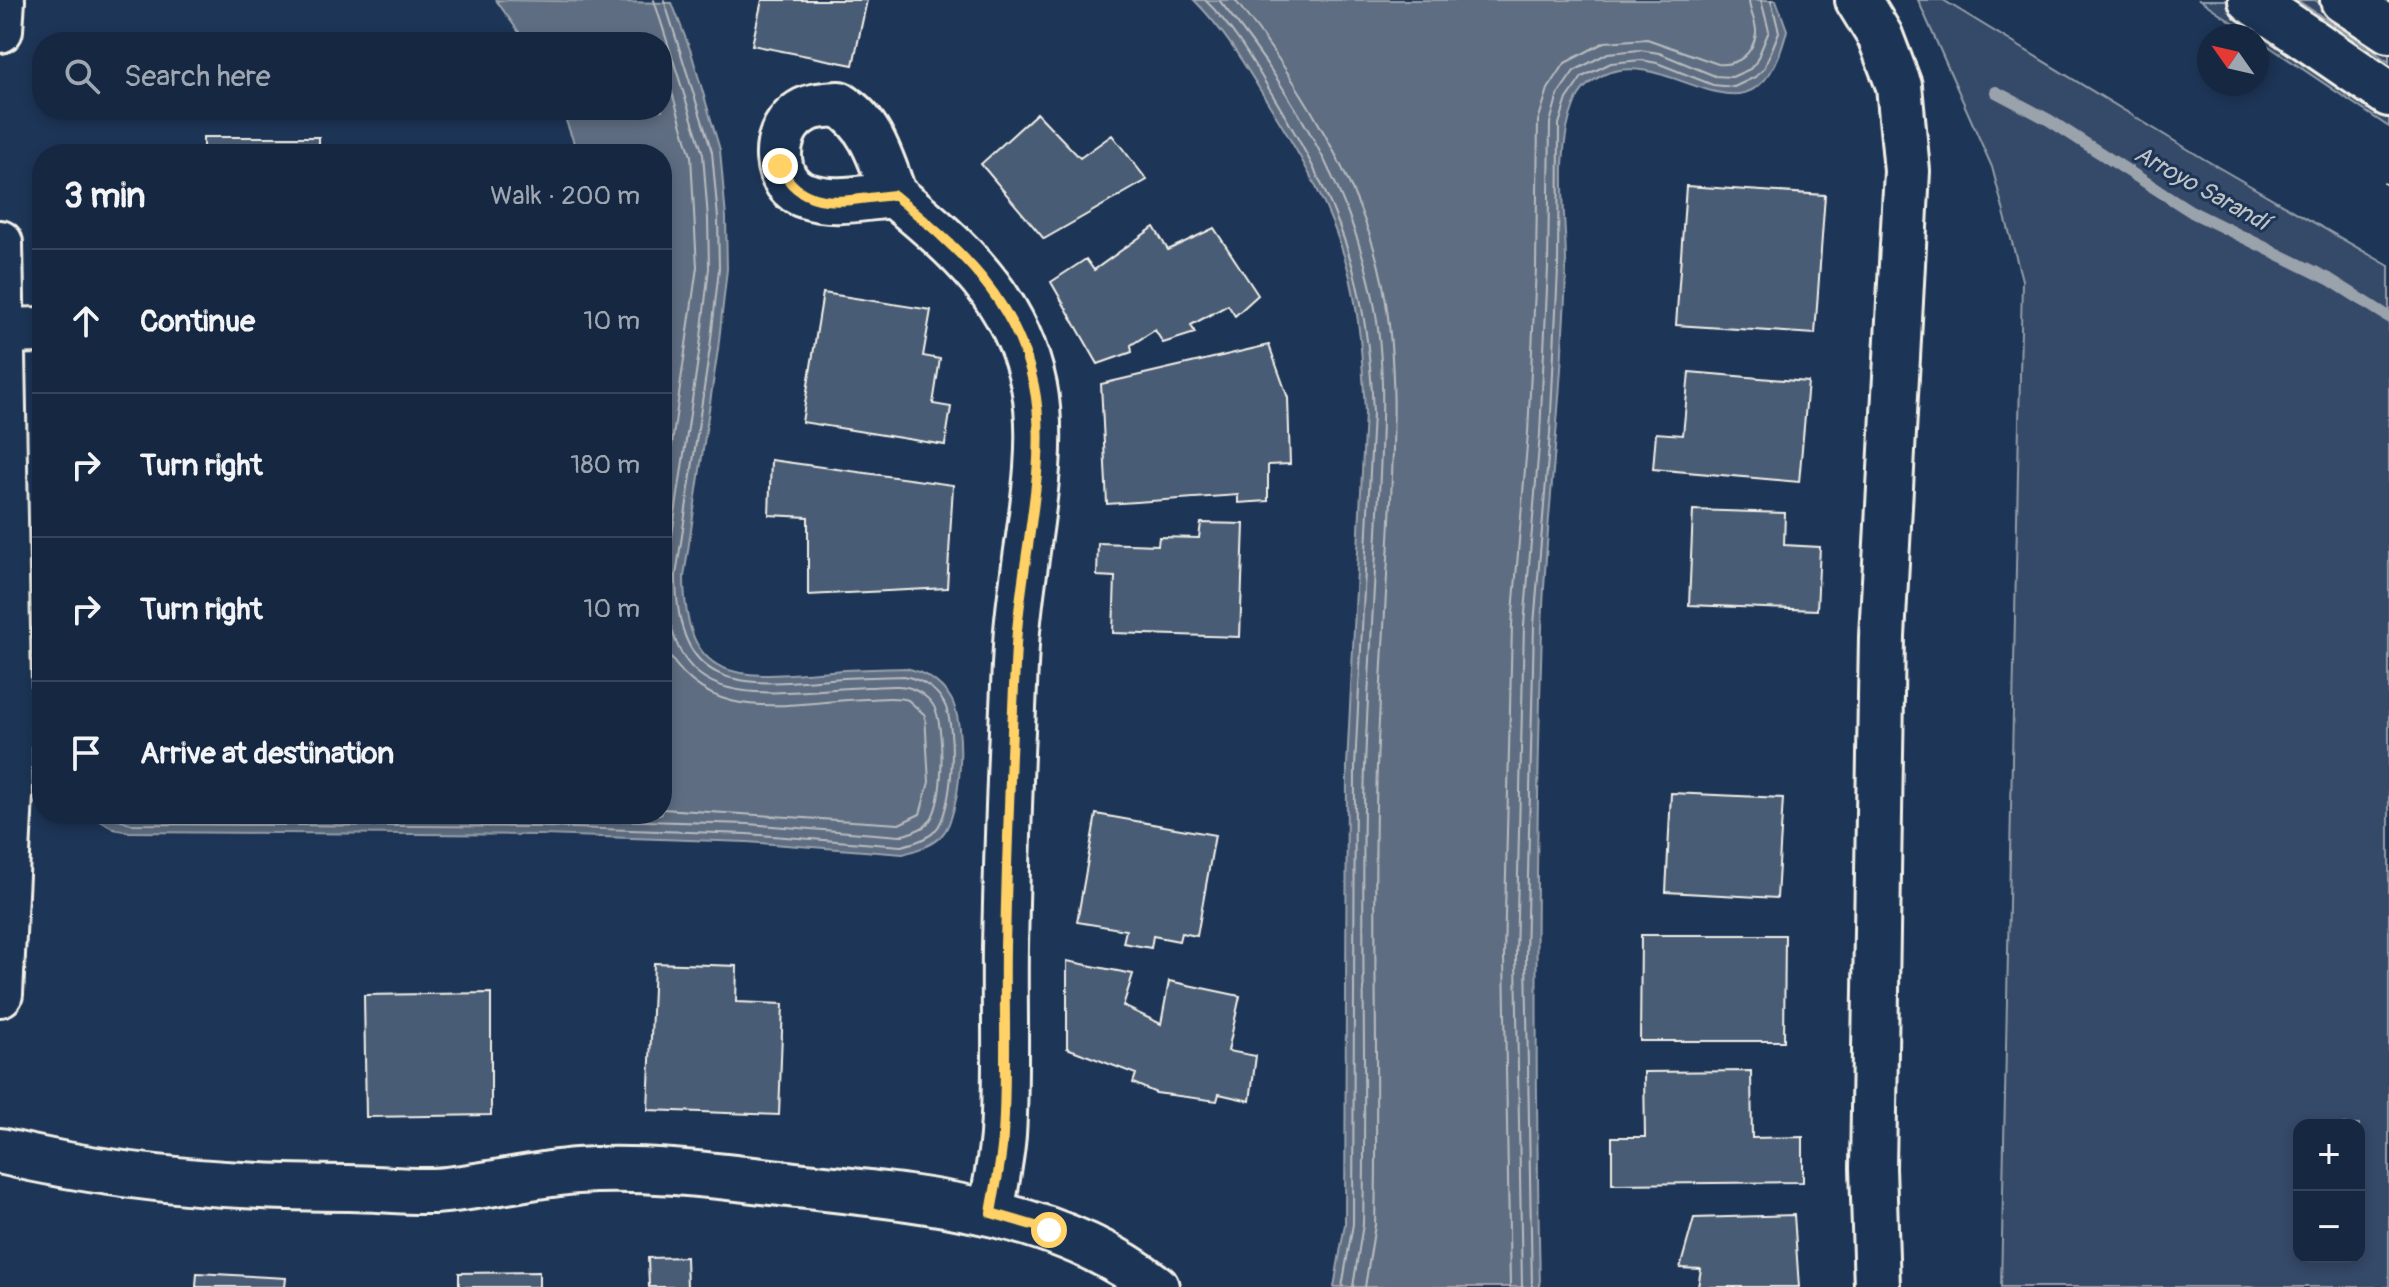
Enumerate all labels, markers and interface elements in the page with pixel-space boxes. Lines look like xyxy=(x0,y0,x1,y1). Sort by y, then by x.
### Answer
north arrow xyxy=(2197,24,2269,96)
search box xyxy=(32,32,672,120)
icon: search xyxy=(60,54,104,98)
text: Search here xyxy=(124,58,271,95)
water label: Arroyo Sarandí xyxy=(2129,139,2278,239)
route end xyxy=(762,148,798,184)
text: 3 min xyxy=(64,175,146,218)
text: Walk · 200 m xyxy=(490,180,640,212)
icon: ahead xyxy=(64,299,108,343)
text: Continue xyxy=(140,303,255,340)
text: 10 m xyxy=(583,305,640,337)
icon: right xyxy=(64,443,108,487)
text: Turn right xyxy=(140,447,263,484)
text: 180 m xyxy=(570,449,640,481)
icon: right xyxy=(64,587,108,631)
text: Turn right xyxy=(140,591,263,628)
text: 10 m xyxy=(583,593,640,625)
icon: arrive xyxy=(64,731,108,775)
text: Arrive at destination xyxy=(140,735,394,772)
map controls xyxy=(2293,1119,2365,1263)
button: + xyxy=(2293,1119,2365,1191)
button: − xyxy=(2293,1191,2365,1263)
route start xyxy=(1031,1212,1067,1248)

